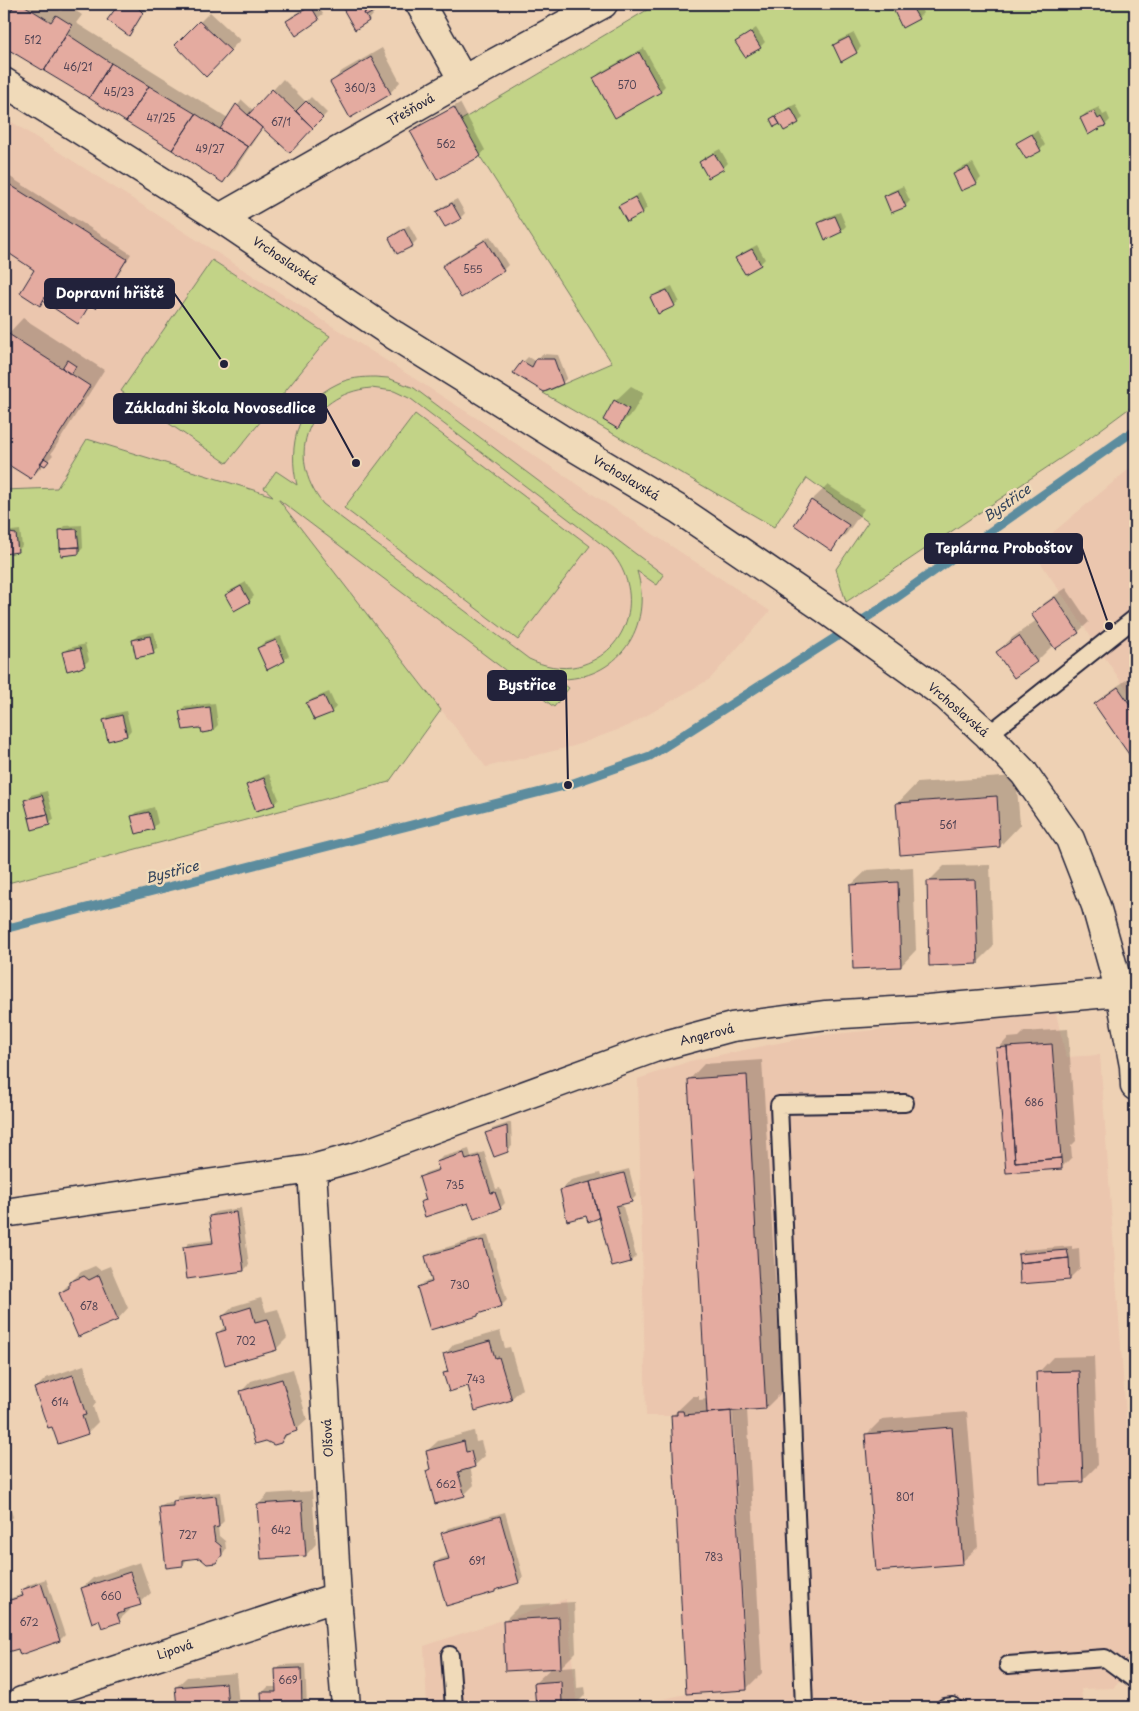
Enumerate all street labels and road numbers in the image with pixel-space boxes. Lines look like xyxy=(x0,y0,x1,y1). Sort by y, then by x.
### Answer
street label: Třešňová xyxy=(384,88,438,130)
street label: Vrchoslavská xyxy=(249,232,322,289)
street label: Vrchoslavská xyxy=(590,450,664,505)
street label: Vrchoslavská xyxy=(924,678,993,741)
street label: Angerová xyxy=(678,1018,736,1049)
street label: Olšová xyxy=(317,1418,337,1458)
street label: Lipová xyxy=(154,1635,196,1663)

